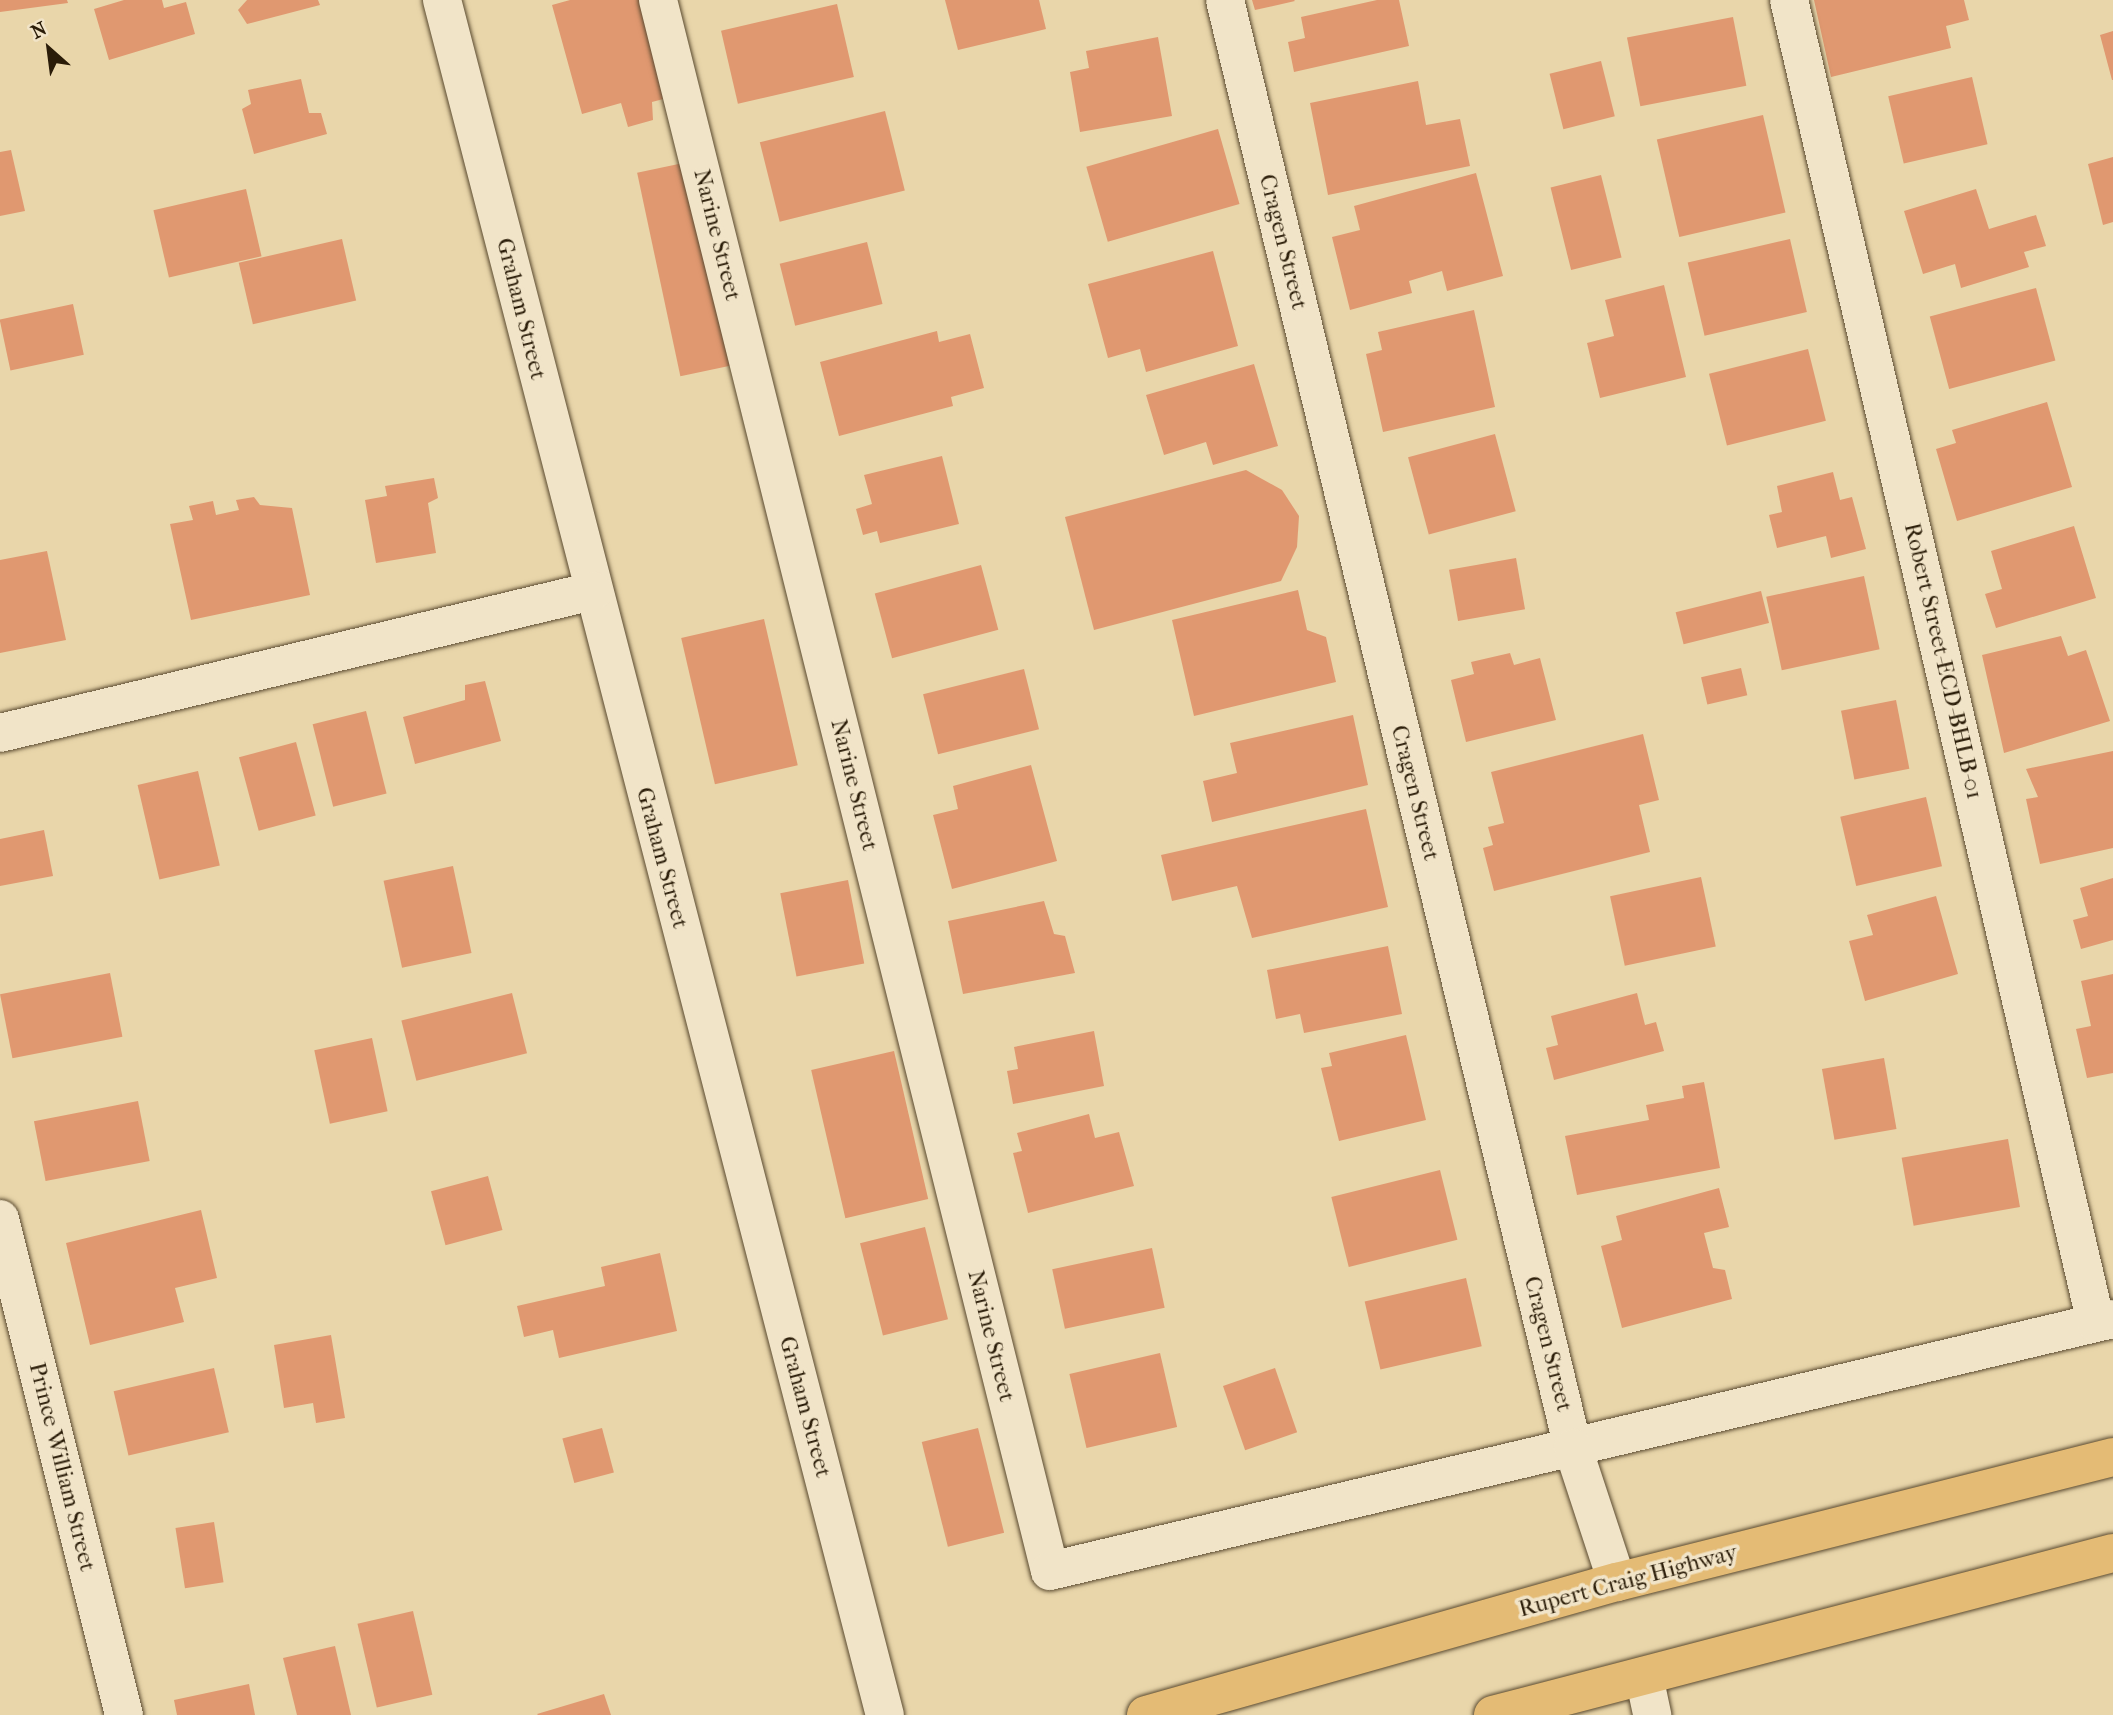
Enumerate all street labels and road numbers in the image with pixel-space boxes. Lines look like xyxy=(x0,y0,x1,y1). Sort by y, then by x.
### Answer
street label: Narine Street xyxy=(687,166,747,304)
street label: Cragen Street xyxy=(1253,171,1313,313)
street label: Graham Street xyxy=(490,235,552,383)
street label: Robert Street-ECD-BHLB-01 xyxy=(1898,520,1988,802)
street label: Narine Street xyxy=(824,716,884,854)
street label: Cragen Street xyxy=(1385,722,1445,864)
street label: Graham Street xyxy=(630,784,694,932)
street label: Narine Street xyxy=(961,1267,1021,1405)
street label: Cragen Street xyxy=(1518,1273,1578,1415)
street label: Graham Street xyxy=(773,1333,837,1481)
street label: Prince William Street xyxy=(23,1360,101,1574)
street label: Rupert Craig Highway xyxy=(1516,1539,1740,1623)

